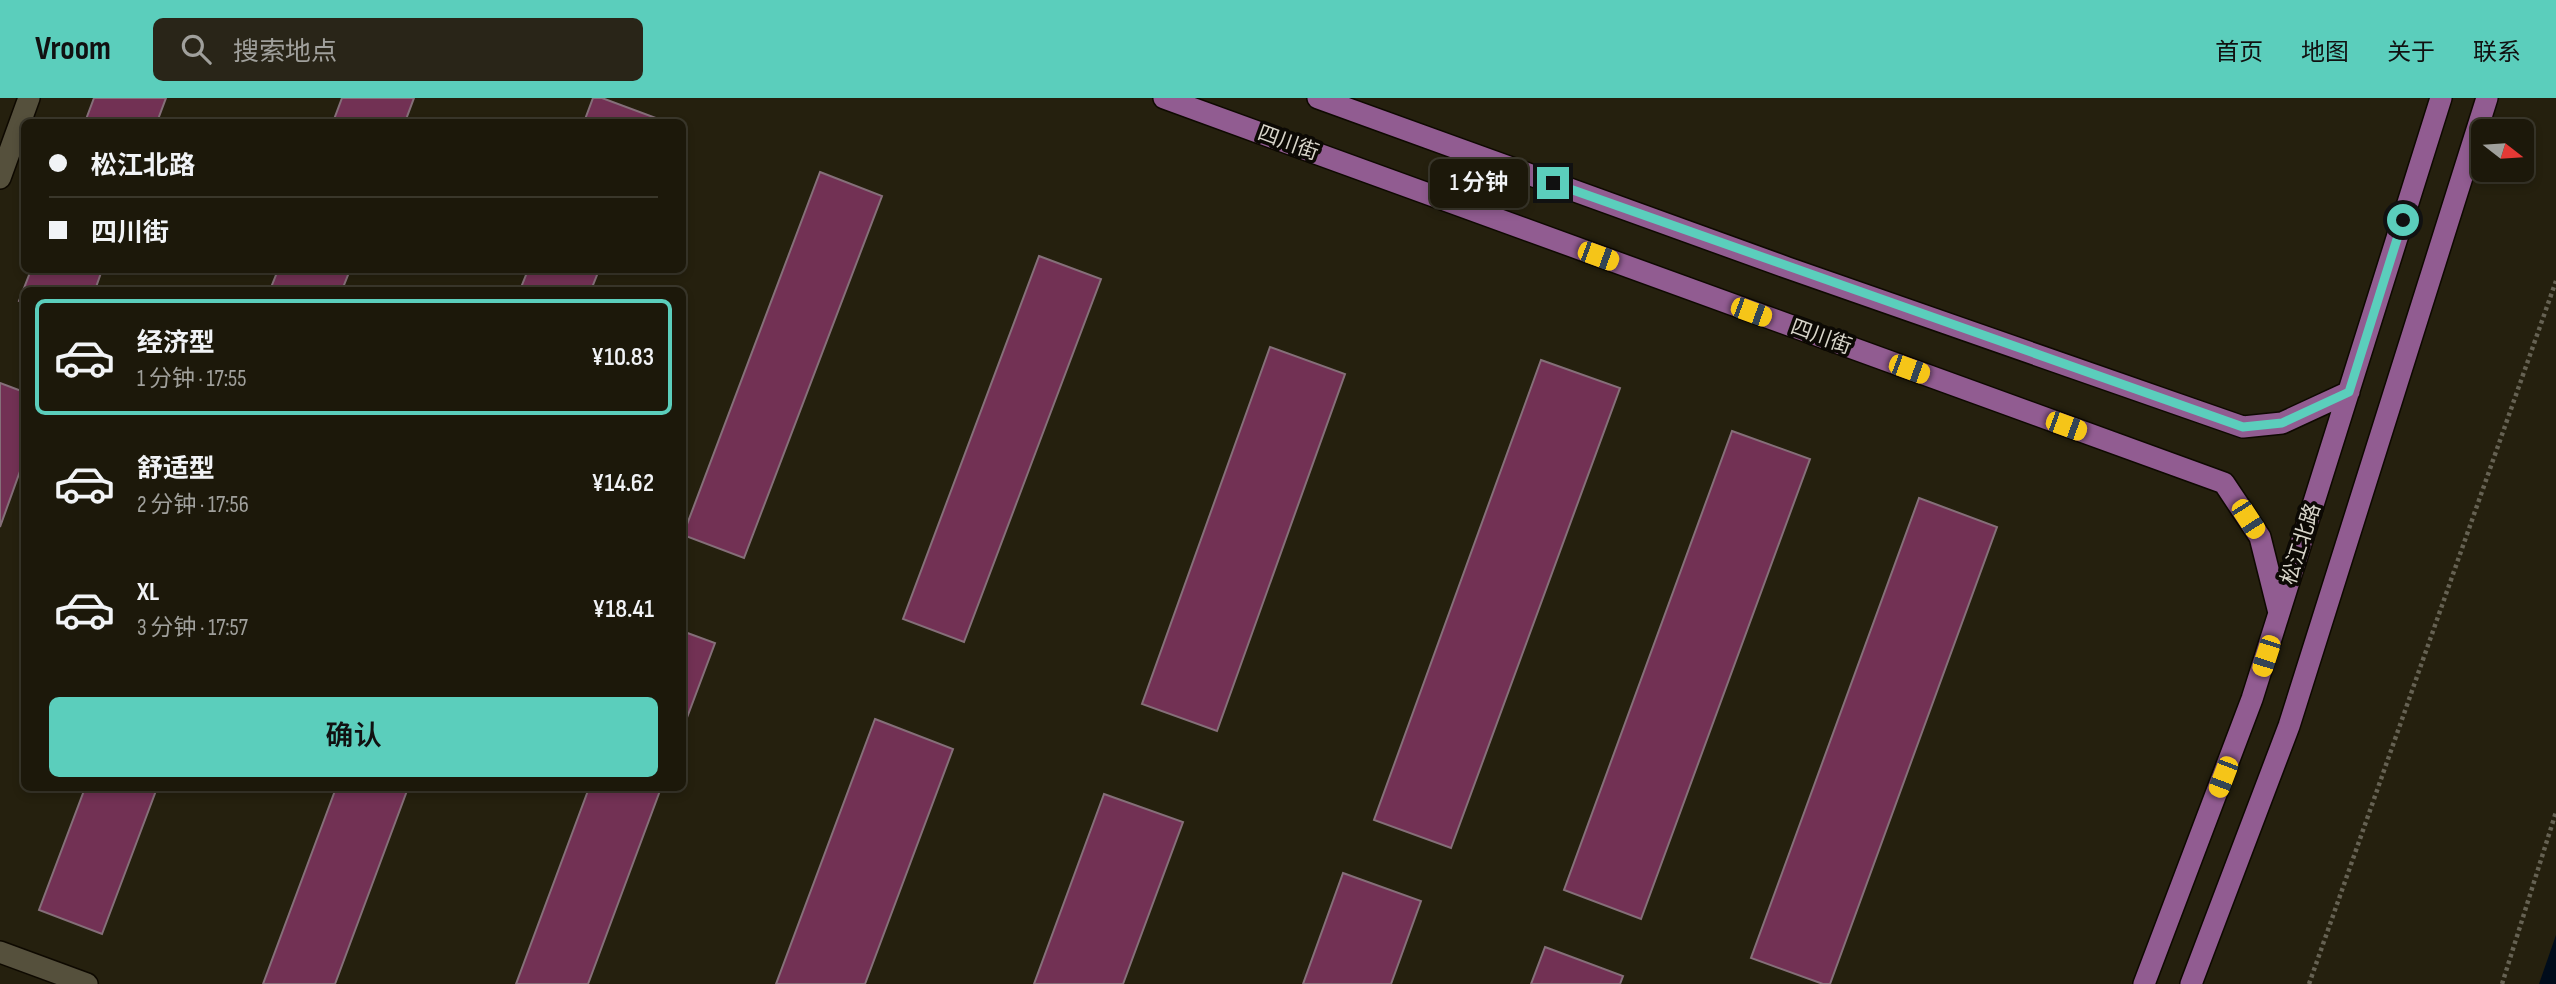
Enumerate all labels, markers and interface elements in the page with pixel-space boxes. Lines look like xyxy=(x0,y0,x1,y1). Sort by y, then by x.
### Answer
search box xyxy=(153,18,643,81)
text: Vroom xyxy=(35,29,111,69)
icon: search xyxy=(177,30,215,68)
text: 搜索地点 xyxy=(233,37,337,68)
text: 首页 xyxy=(2215,38,2263,67)
text: 地图 xyxy=(2301,38,2349,67)
text: 关于 xyxy=(2387,38,2435,67)
text: 联系 xyxy=(2473,38,2521,67)
north arrow xyxy=(2471,119,2534,182)
map controls xyxy=(2471,119,2534,182)
street label: 四川街 xyxy=(1254,120,1322,166)
text: 松江北路 xyxy=(91,151,195,182)
callout: 1 分钟 xyxy=(1430,158,1528,208)
route end xyxy=(1537,167,1569,199)
text: 1 分钟 xyxy=(1450,169,1508,197)
route start xyxy=(2387,204,2419,236)
text: 四川街 xyxy=(91,218,169,249)
car xyxy=(1575,239,1622,273)
car xyxy=(1728,295,1775,329)
street label: 四川街 xyxy=(1787,314,1855,360)
icon: car xyxy=(53,326,116,389)
text: 经济型 xyxy=(137,328,215,359)
text: ¥10.83 xyxy=(591,342,654,373)
car xyxy=(1886,352,1933,386)
text: 1 分钟 · 17:55 xyxy=(137,365,246,393)
car xyxy=(2043,409,2090,443)
icon: car xyxy=(53,452,116,515)
text: 舒适型 xyxy=(137,454,215,485)
text: ¥14.62 xyxy=(591,468,654,499)
text: 2 分钟 · 17:56 xyxy=(137,491,249,519)
car xyxy=(2228,496,2269,542)
street label: 松江北路 xyxy=(2276,500,2326,588)
text: XL xyxy=(137,577,159,608)
icon: car xyxy=(53,578,116,641)
text: ¥18.41 xyxy=(592,594,654,625)
text: 3 分钟 · 17:57 xyxy=(137,614,248,642)
car xyxy=(2250,633,2283,679)
button: 确认 xyxy=(49,697,658,777)
car xyxy=(2206,754,2241,800)

